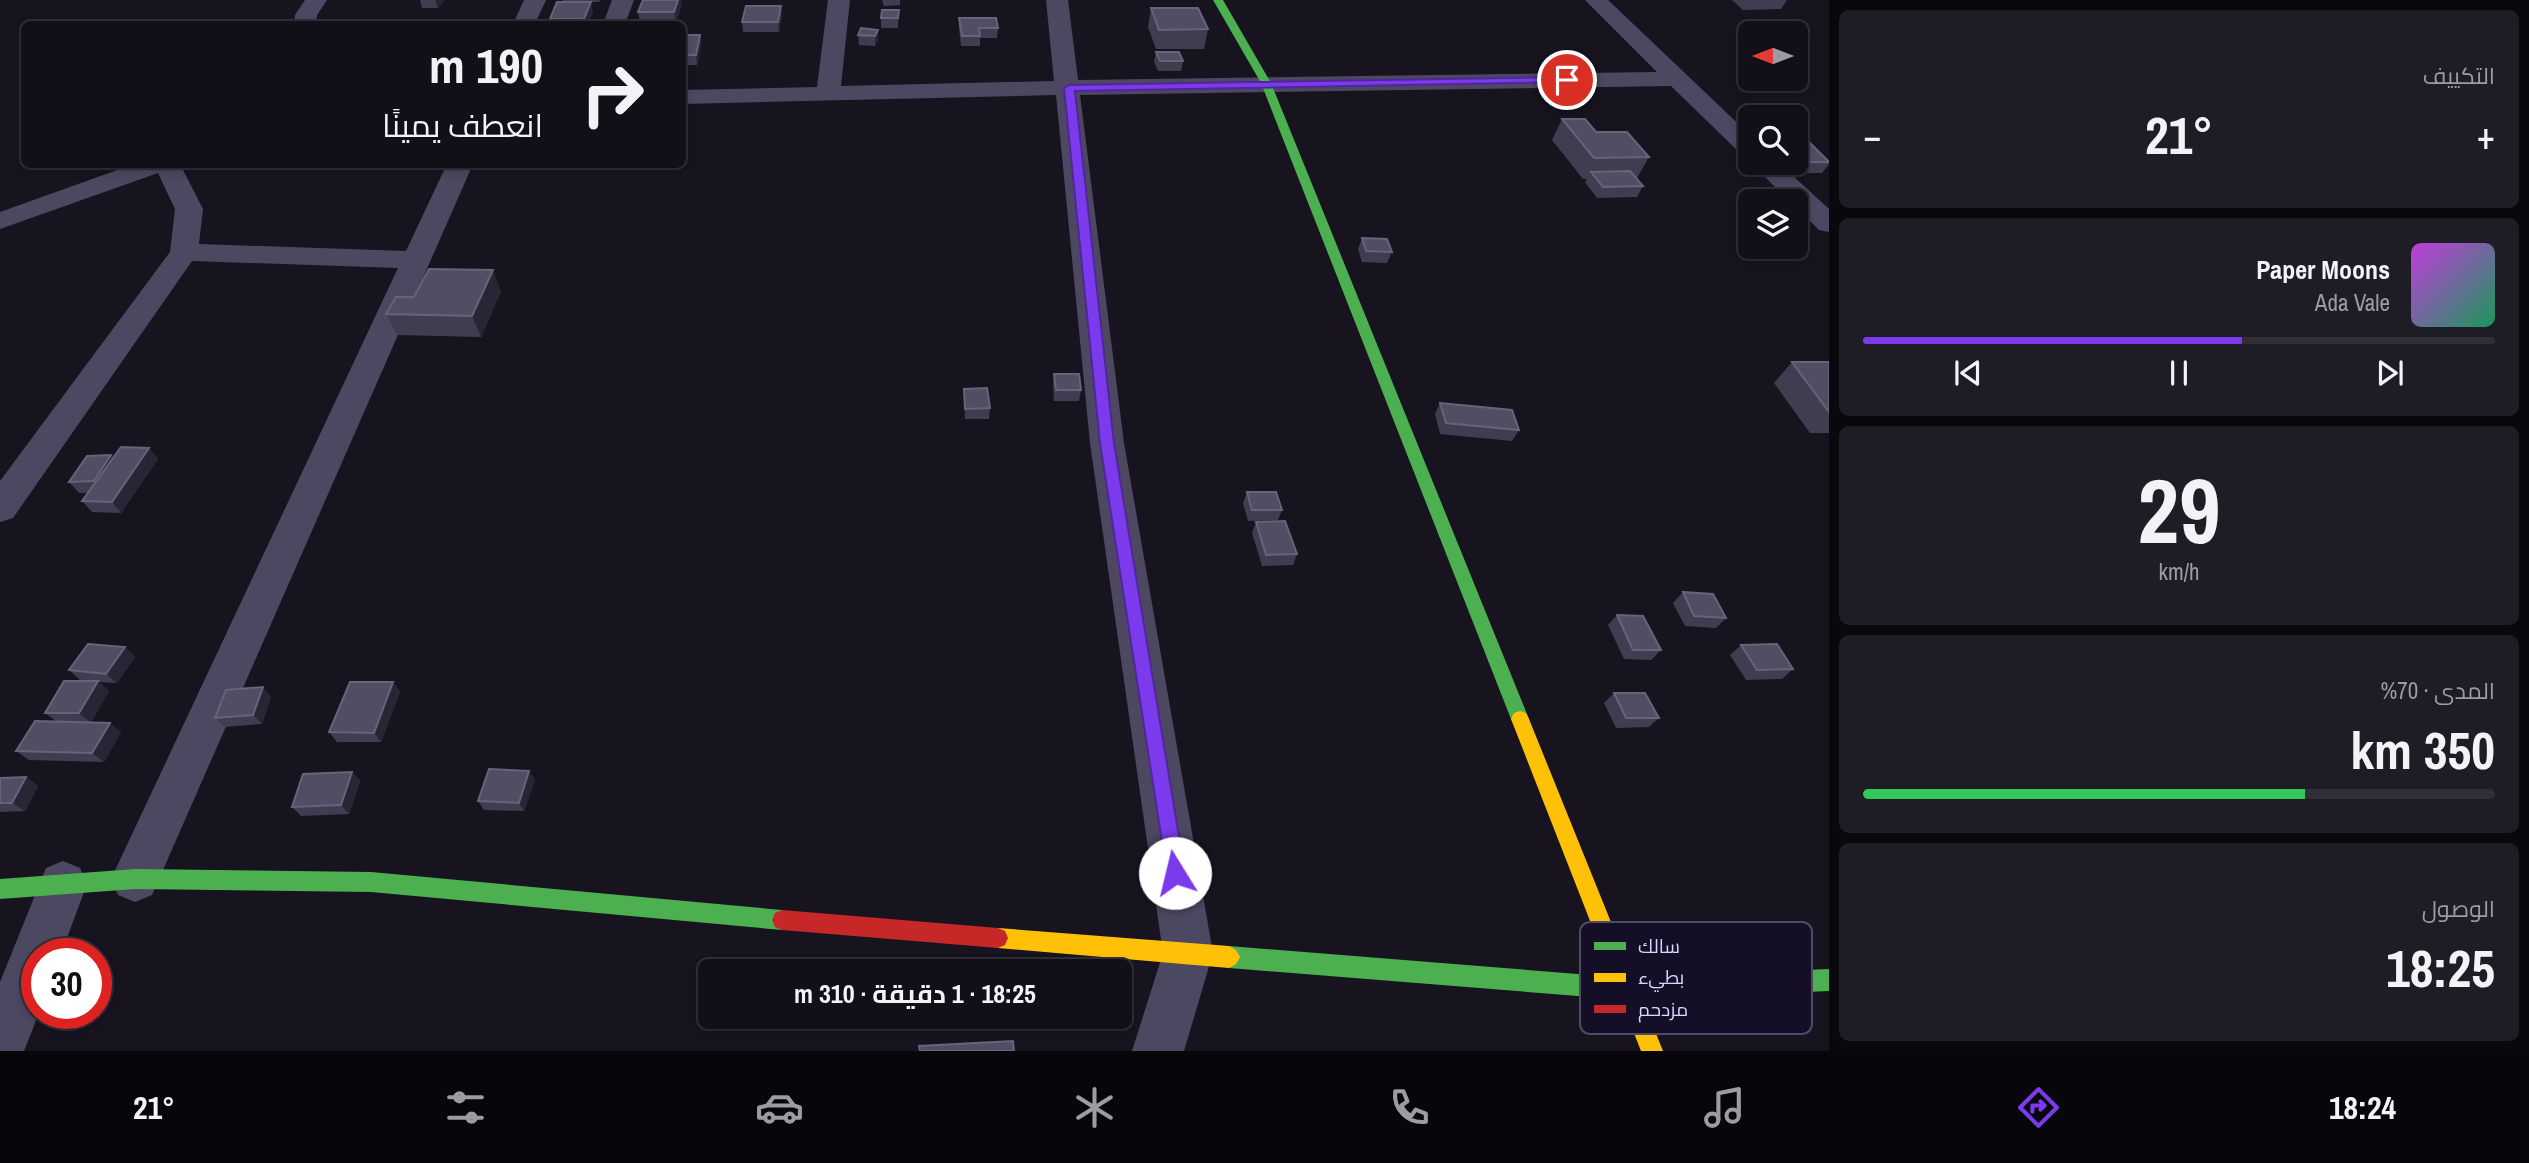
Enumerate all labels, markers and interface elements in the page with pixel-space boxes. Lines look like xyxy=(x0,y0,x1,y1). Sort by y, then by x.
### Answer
north arrow xyxy=(1738,21,1808,91)
map controls xyxy=(1738,21,1808,259)
text: 190 m xyxy=(429,32,543,98)
icon: right xyxy=(567,49,658,140)
pin xyxy=(1537,50,1597,110)
text: التكييف xyxy=(2423,60,2495,91)
icon: arrive xyxy=(1548,61,1586,99)
text: 21° xyxy=(2145,100,2213,170)
text: انعطف يمينًا xyxy=(382,104,543,147)
button: search xyxy=(1738,105,1808,175)
text: − xyxy=(1863,110,1881,161)
text: + xyxy=(2477,110,2495,161)
button: layers xyxy=(1738,189,1808,259)
text: Paper Moons xyxy=(2256,252,2390,287)
text: Ada Vale xyxy=(2315,287,2390,318)
icon: previous xyxy=(1949,354,1987,392)
icon: pause xyxy=(2160,354,2198,392)
icon: next xyxy=(2371,354,2409,392)
text: 29 xyxy=(2138,449,2221,571)
text: km/h xyxy=(2159,556,2199,587)
text: المدى · 70% xyxy=(2381,675,2495,706)
text: 350 km xyxy=(2350,715,2495,785)
position arrow xyxy=(1138,836,1212,910)
text: الوصول xyxy=(2422,893,2495,924)
legend xyxy=(1580,922,1812,1034)
text: سالك xyxy=(1638,933,1680,959)
text: 18:25 xyxy=(2386,933,2495,1003)
speed limit sign: 30 xyxy=(21,938,112,1029)
text: بطيء xyxy=(1638,964,1684,992)
text: 18:25 · 1 دقيقة · 310 m xyxy=(794,976,1036,1011)
text: مزدحم xyxy=(1638,996,1688,1023)
icon: filters xyxy=(441,1083,490,1132)
icon: car xyxy=(755,1083,804,1132)
icon: climate xyxy=(1070,1083,1119,1132)
icon: phone xyxy=(1385,1083,1434,1132)
icon: music xyxy=(1700,1083,1749,1132)
icon: directions xyxy=(2014,1083,2063,1132)
text: 21° xyxy=(133,1086,175,1129)
text: 18:24 xyxy=(2329,1086,2396,1129)

